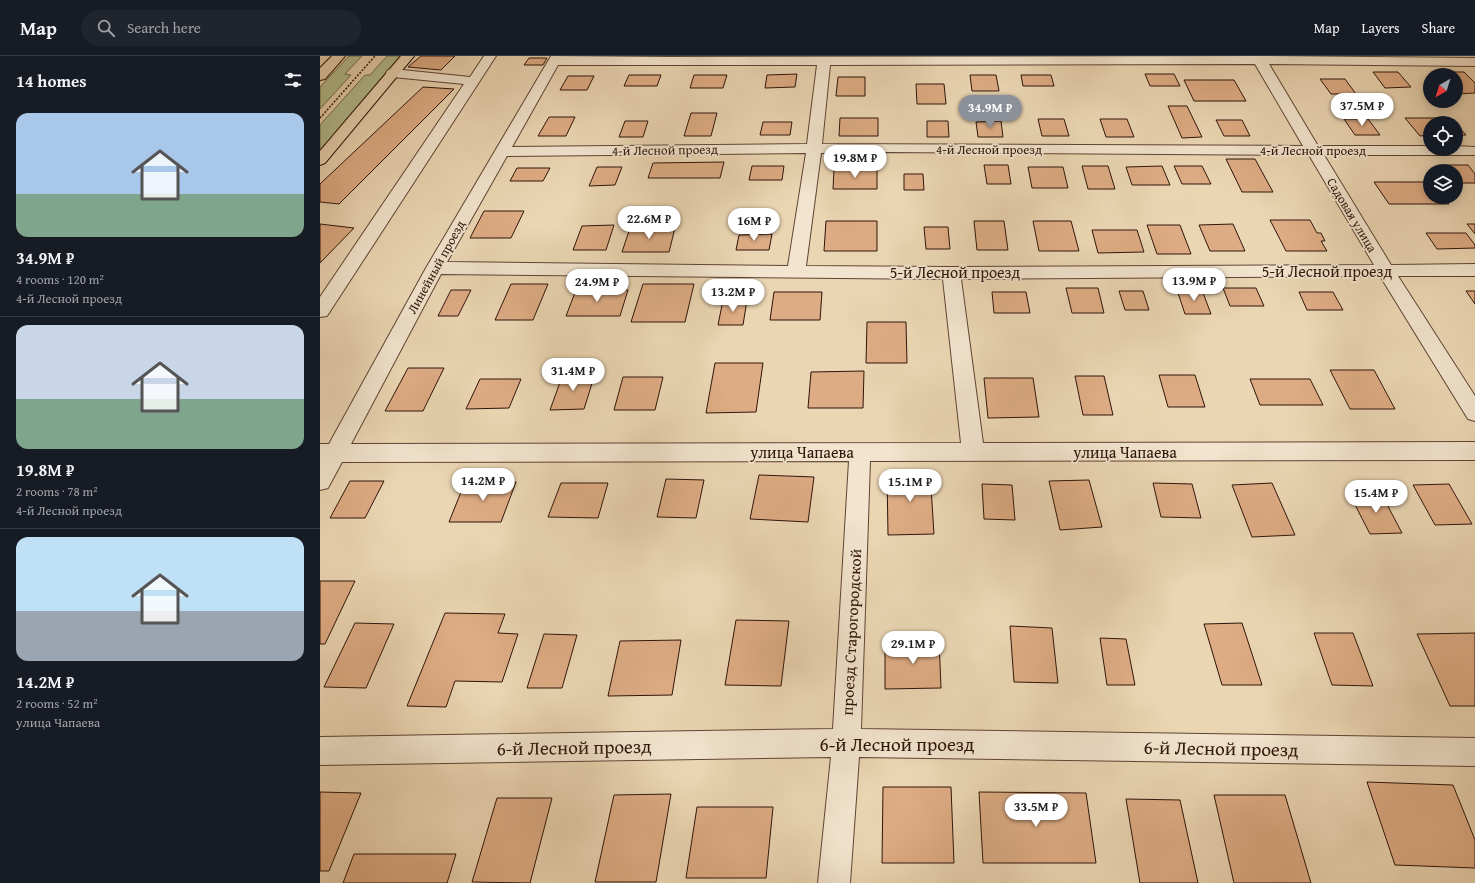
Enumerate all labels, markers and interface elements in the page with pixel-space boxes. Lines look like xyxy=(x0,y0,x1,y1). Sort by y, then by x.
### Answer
search box xyxy=(81,10,361,46)
text: Map xyxy=(20,14,57,42)
icon: search xyxy=(95,17,117,39)
text: Search here xyxy=(127,17,201,38)
text: Map xyxy=(1314,18,1340,38)
text: Layers xyxy=(1362,18,1400,38)
text: Share xyxy=(1422,18,1455,38)
text: 14 homes xyxy=(16,68,87,93)
north arrow xyxy=(1423,68,1463,108)
map controls xyxy=(1423,68,1463,204)
icon: filters xyxy=(282,69,304,91)
pin: 37.5M ₽ xyxy=(1325,93,1399,127)
pin: 34.9M ₽ xyxy=(953,95,1027,129)
text: 37.5M ₽ xyxy=(1340,96,1384,115)
text: 34.9M ₽ xyxy=(968,98,1012,117)
button: locate xyxy=(1423,116,1463,156)
icon: home xyxy=(124,139,196,211)
street label: 4-й Лесной проезд xyxy=(612,140,718,160)
street label: 4-й Лесной проезд xyxy=(936,140,1042,159)
street label: 4-й Лесной проезд xyxy=(1260,141,1366,160)
pin: 19.8M ₽ xyxy=(818,145,892,179)
text: 19.8M ₽ xyxy=(833,148,877,167)
button: layers xyxy=(1423,164,1463,204)
street label: Садовая улица xyxy=(1322,174,1382,257)
pin: 22.6M ₽ xyxy=(612,206,686,240)
pin: 16M ₽ xyxy=(726,208,782,242)
text: 22.6M ₽ xyxy=(627,209,671,228)
text: 16M ₽ xyxy=(737,211,771,230)
street label: Линейный проезд xyxy=(402,217,470,317)
text: 34.9M ₽ xyxy=(16,245,74,270)
street label: 5-й Лесной проезд xyxy=(1262,259,1393,283)
street label: 5-й Лесной проезд xyxy=(890,260,1021,284)
pin: 13.9M ₽ xyxy=(1157,268,1231,302)
pin: 24.9M ₽ xyxy=(560,269,634,303)
text: 4 rooms · 120 m² xyxy=(16,270,104,289)
text: 13.9M ₽ xyxy=(1172,271,1216,290)
text: 24.9M ₽ xyxy=(575,272,619,291)
pin: 13.2M ₽ xyxy=(696,279,770,313)
text: 13.2M ₽ xyxy=(711,282,755,301)
text: 4-й Лесной проезд xyxy=(16,289,122,308)
icon: home xyxy=(124,351,196,423)
pin: 31.4M ₽ xyxy=(536,358,610,392)
text: 31.4M ₽ xyxy=(551,361,595,380)
street label: улица Чапаева xyxy=(749,440,854,464)
street label: улица Чапаева xyxy=(1072,440,1177,464)
text: 19.8M ₽ xyxy=(16,457,74,482)
pin: 14.2M ₽ xyxy=(446,468,520,502)
pin: 15.1M ₽ xyxy=(873,469,947,503)
text: 14.2M ₽ xyxy=(461,471,505,490)
text: 15.1M ₽ xyxy=(888,472,932,491)
pin: 15.4M ₽ xyxy=(1339,480,1413,514)
text: 2 rooms · 78 m² xyxy=(16,482,98,501)
text: 15.4M ₽ xyxy=(1354,483,1398,502)
text: 4-й Лесной проезд xyxy=(16,501,122,520)
street label: проезд Старогородской xyxy=(835,548,867,716)
icon: home xyxy=(124,563,196,635)
pin: 29.1M ₽ xyxy=(876,631,950,665)
text: 29.1M ₽ xyxy=(891,634,935,653)
text: 14.2M ₽ xyxy=(16,669,74,694)
text: 2 rooms · 52 m² xyxy=(16,694,98,713)
text: улица Чапаева xyxy=(16,713,100,732)
street label: 6-й Лесной проезд xyxy=(820,730,974,758)
street label: 6-й Лесной проезд xyxy=(496,732,652,762)
street label: 6-й Лесной проезд xyxy=(1143,733,1299,763)
pin: 33.5M ₽ xyxy=(999,794,1073,828)
text: 33.5M ₽ xyxy=(1014,797,1058,816)

